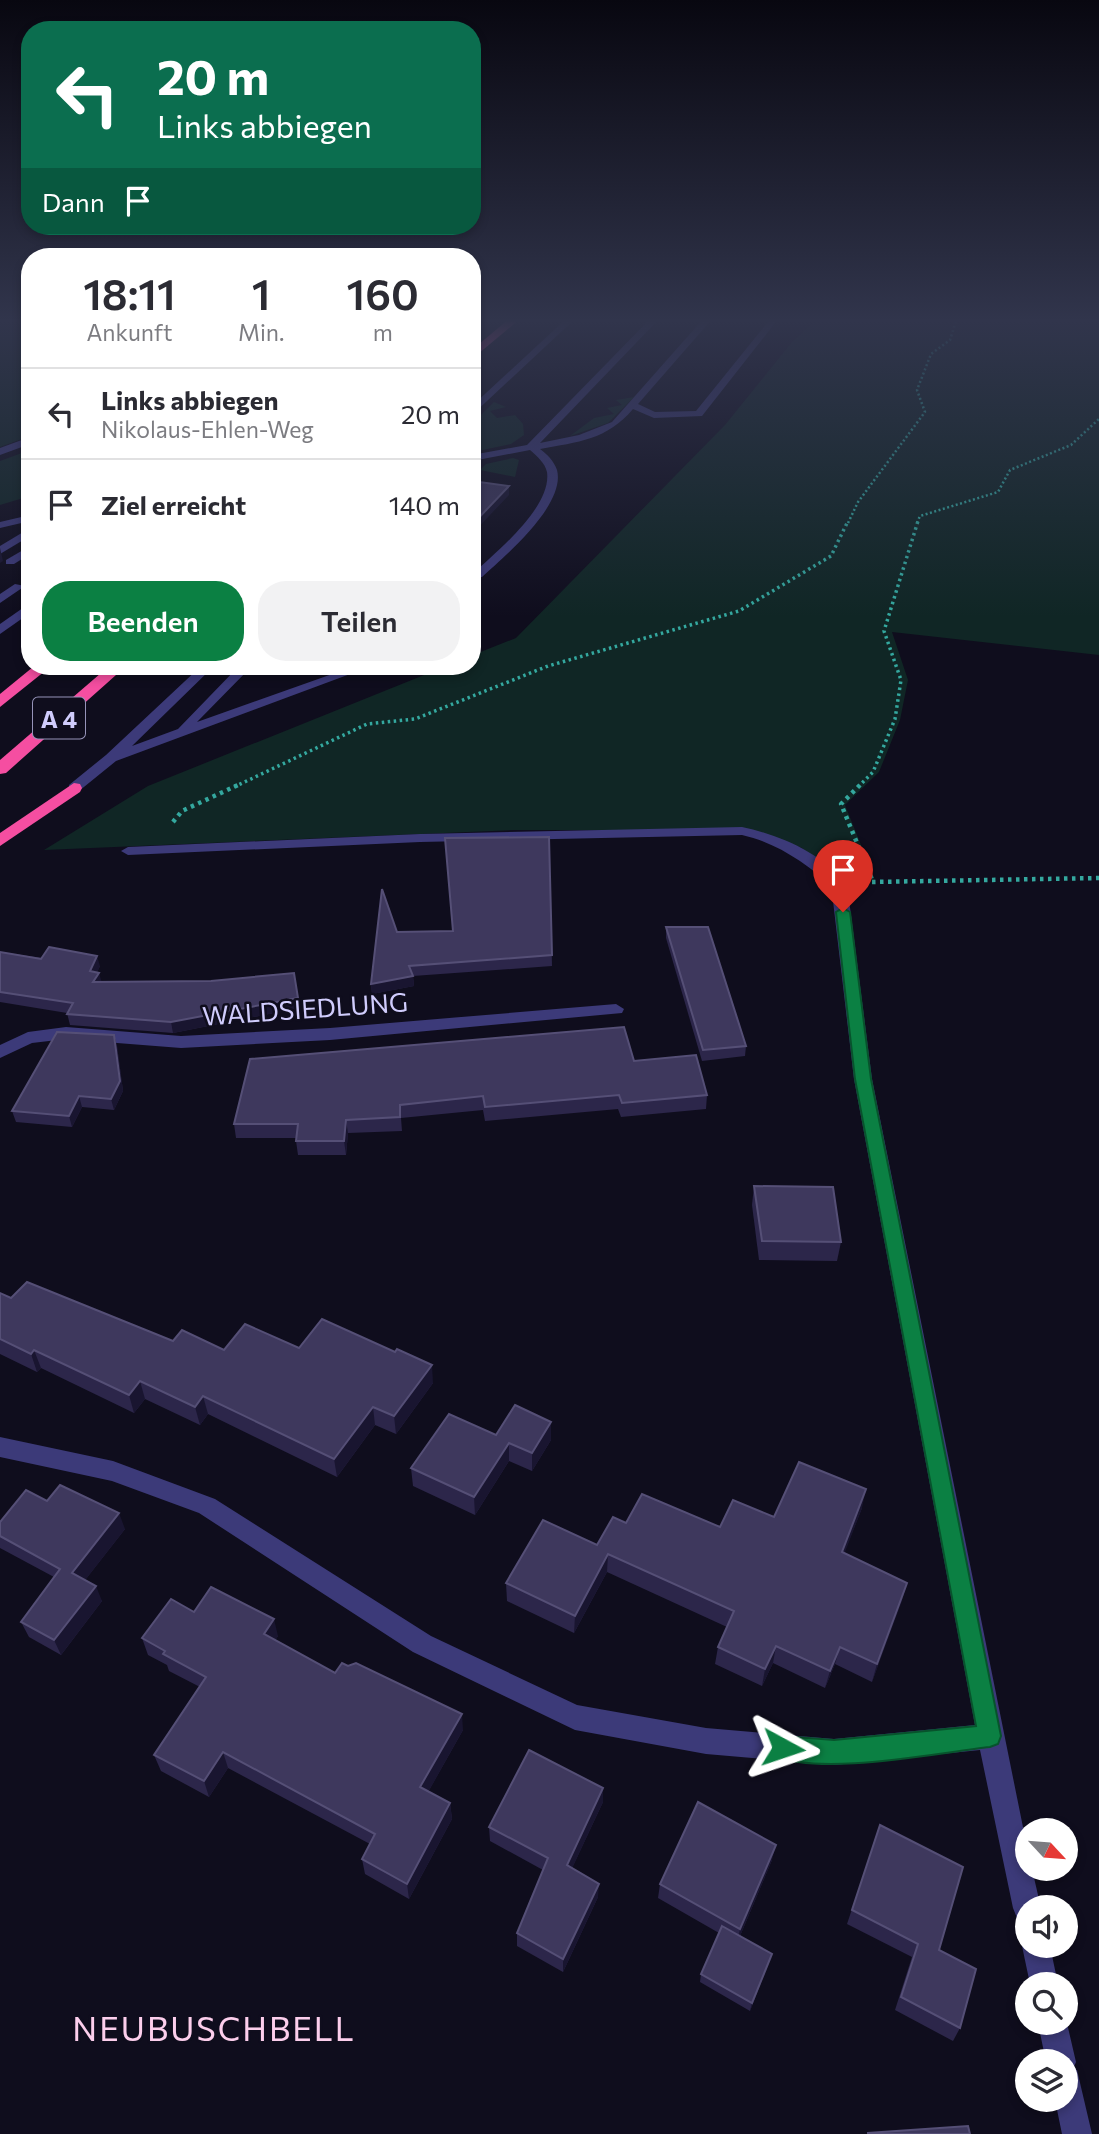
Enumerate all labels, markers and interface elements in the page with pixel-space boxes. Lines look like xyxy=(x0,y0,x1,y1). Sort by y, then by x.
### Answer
text: 20 m xyxy=(157,45,269,105)
icon: left xyxy=(42,49,133,140)
text: Links abbiegen xyxy=(157,105,372,145)
icon: arrive xyxy=(119,182,157,220)
text: Dann xyxy=(42,186,105,217)
text: 18:11 xyxy=(83,267,176,319)
text: 1 xyxy=(252,267,270,319)
text: 160 xyxy=(347,267,419,319)
text: Ankunft xyxy=(86,318,172,346)
text: Min. xyxy=(238,318,284,346)
text: m xyxy=(373,318,393,346)
text: Links abbiegen xyxy=(101,384,279,415)
icon: left xyxy=(42,395,80,433)
text: 20 m xyxy=(401,398,460,429)
text: Nikolaus-Ehlen-Weg xyxy=(101,415,314,443)
icon: arrive xyxy=(42,486,80,524)
text: Ziel erreicht xyxy=(101,489,246,520)
text: 140 m xyxy=(389,489,460,520)
button: Beenden xyxy=(42,581,244,661)
button: Teilen xyxy=(258,581,460,661)
road number: A 4 xyxy=(33,698,85,738)
pin xyxy=(813,840,873,912)
icon: arrive xyxy=(824,851,862,889)
street label: WALDSIEDLUNG xyxy=(201,985,409,1031)
position arrow xyxy=(746,1711,820,1785)
north arrow xyxy=(1015,1818,1078,1881)
map controls xyxy=(1015,1818,1078,2112)
button: sound xyxy=(1015,1895,1078,1958)
button: search xyxy=(1015,1972,1078,2035)
district label: NEUBUSCHBELL xyxy=(72,2007,356,2048)
button: layers xyxy=(1015,2049,1078,2112)

